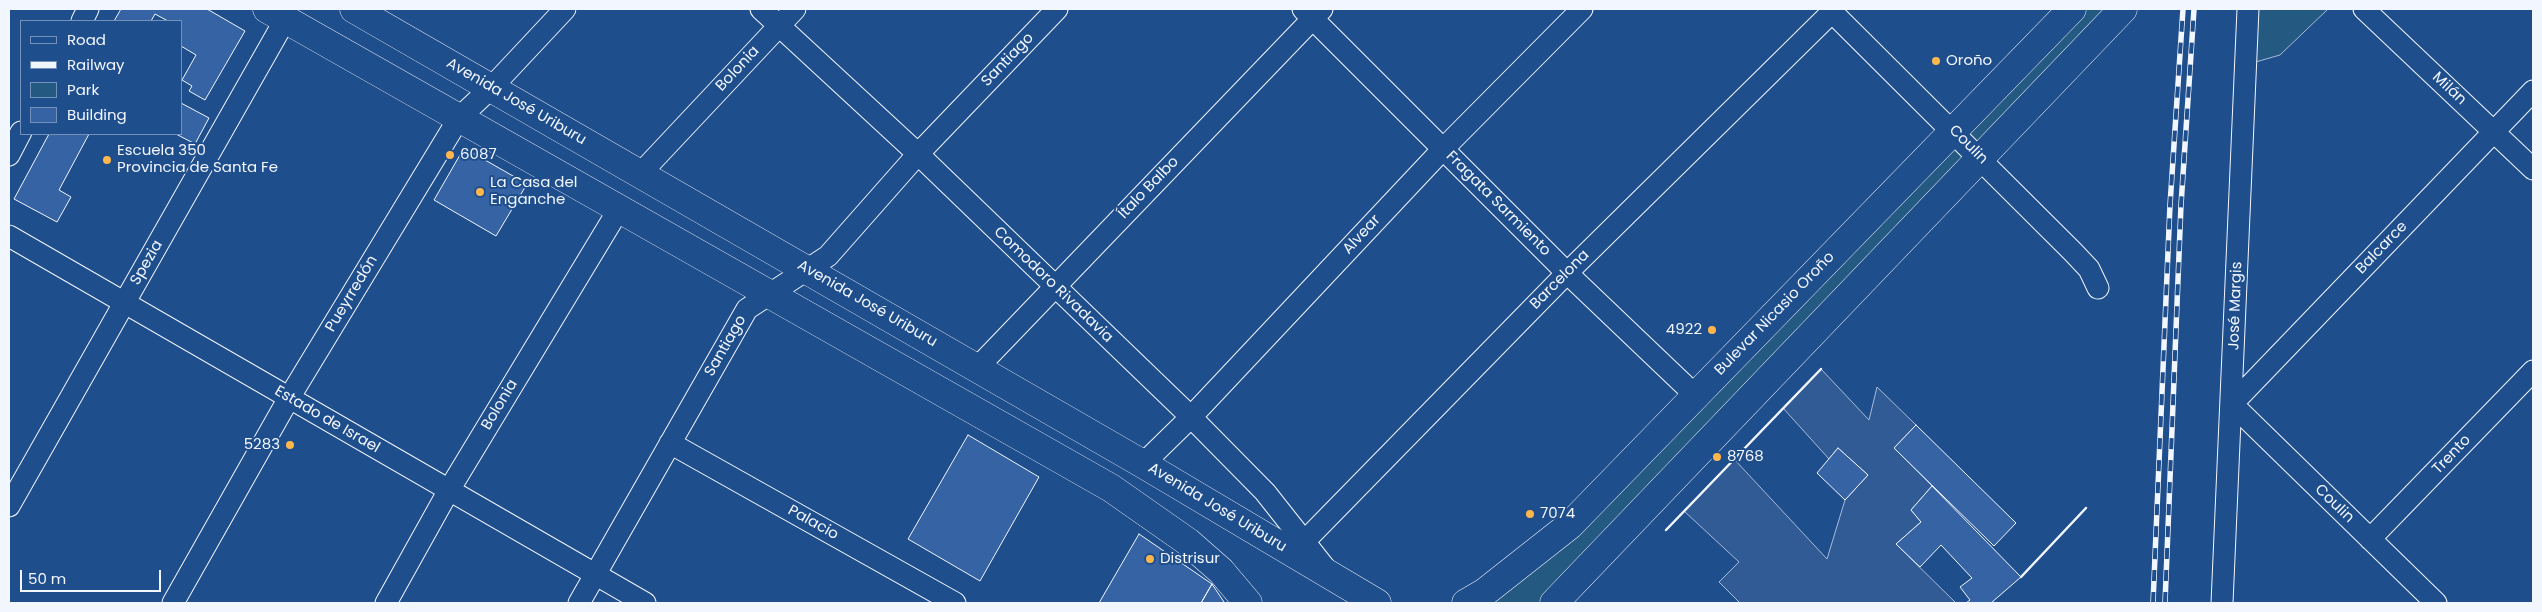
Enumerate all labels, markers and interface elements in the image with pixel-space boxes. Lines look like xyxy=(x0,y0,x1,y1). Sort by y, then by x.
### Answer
legend xyxy=(20,20,182,135)
text: Road xyxy=(67,29,106,50)
street label: Santiago xyxy=(978,29,1038,91)
street label: Bolonia xyxy=(712,43,764,95)
place label: Oroño xyxy=(1946,52,1992,70)
text: Railway xyxy=(67,54,125,75)
street label: Avenida José Uriburu xyxy=(443,55,589,149)
marker: Oroño xyxy=(1930,55,1942,67)
street label: Milán xyxy=(2428,69,2470,109)
text: Park xyxy=(67,79,99,100)
text: Building xyxy=(67,104,127,125)
street label: Coulin xyxy=(1945,122,1991,168)
place label: Escuela 350 Provincia de Santa Fe xyxy=(117,142,278,177)
place label: 6087 xyxy=(460,146,497,164)
street label: Fragata Sarmiento xyxy=(1442,148,1554,260)
marker: 6087 xyxy=(444,149,456,161)
street label: Ítalo Balbo xyxy=(1115,153,1183,223)
marker: Escuela 350 Provincia de Santa Fe xyxy=(101,154,113,166)
place label: La Casa del Enganche xyxy=(490,174,577,209)
marker: La Casa del Enganche xyxy=(474,186,486,198)
street label: Alvear xyxy=(1339,212,1385,258)
street label: Balcarce xyxy=(2353,218,2411,278)
street label: Comodoro Rivadavia xyxy=(990,223,1116,347)
street label: Spezia xyxy=(127,237,167,289)
street label: Barcelona xyxy=(1527,247,1593,313)
street label: Bulevar Nicasio Oroño xyxy=(1711,248,1839,380)
street label: Pueyrredón xyxy=(322,253,382,335)
street label: Avenida José Uriburu xyxy=(794,257,940,351)
street label: José Margis xyxy=(2225,261,2247,351)
street label: Santiago xyxy=(701,312,751,380)
place label: 4922 xyxy=(1666,321,1702,339)
marker: 4922 xyxy=(1706,324,1718,336)
street label: Bolonia xyxy=(478,377,522,433)
street label: Estado de Israel xyxy=(271,383,383,457)
street label: Trento xyxy=(2429,432,2475,478)
place label: 5283 xyxy=(244,436,280,454)
marker: 5283 xyxy=(284,439,296,451)
place label: 8768 xyxy=(1727,448,1764,466)
marker: 8768 xyxy=(1711,451,1723,463)
street label: Avenida José Uriburu xyxy=(1144,459,1290,557)
street label: Coulin xyxy=(2311,481,2357,527)
street label: Palacio xyxy=(785,502,841,544)
place label: 7074 xyxy=(1540,505,1575,523)
marker: 7074 xyxy=(1524,508,1536,520)
place label: Distrisur xyxy=(1160,550,1220,568)
marker: Distrisur xyxy=(1144,553,1156,565)
scale bar xyxy=(22,560,164,592)
text: 50 m xyxy=(28,568,66,589)

